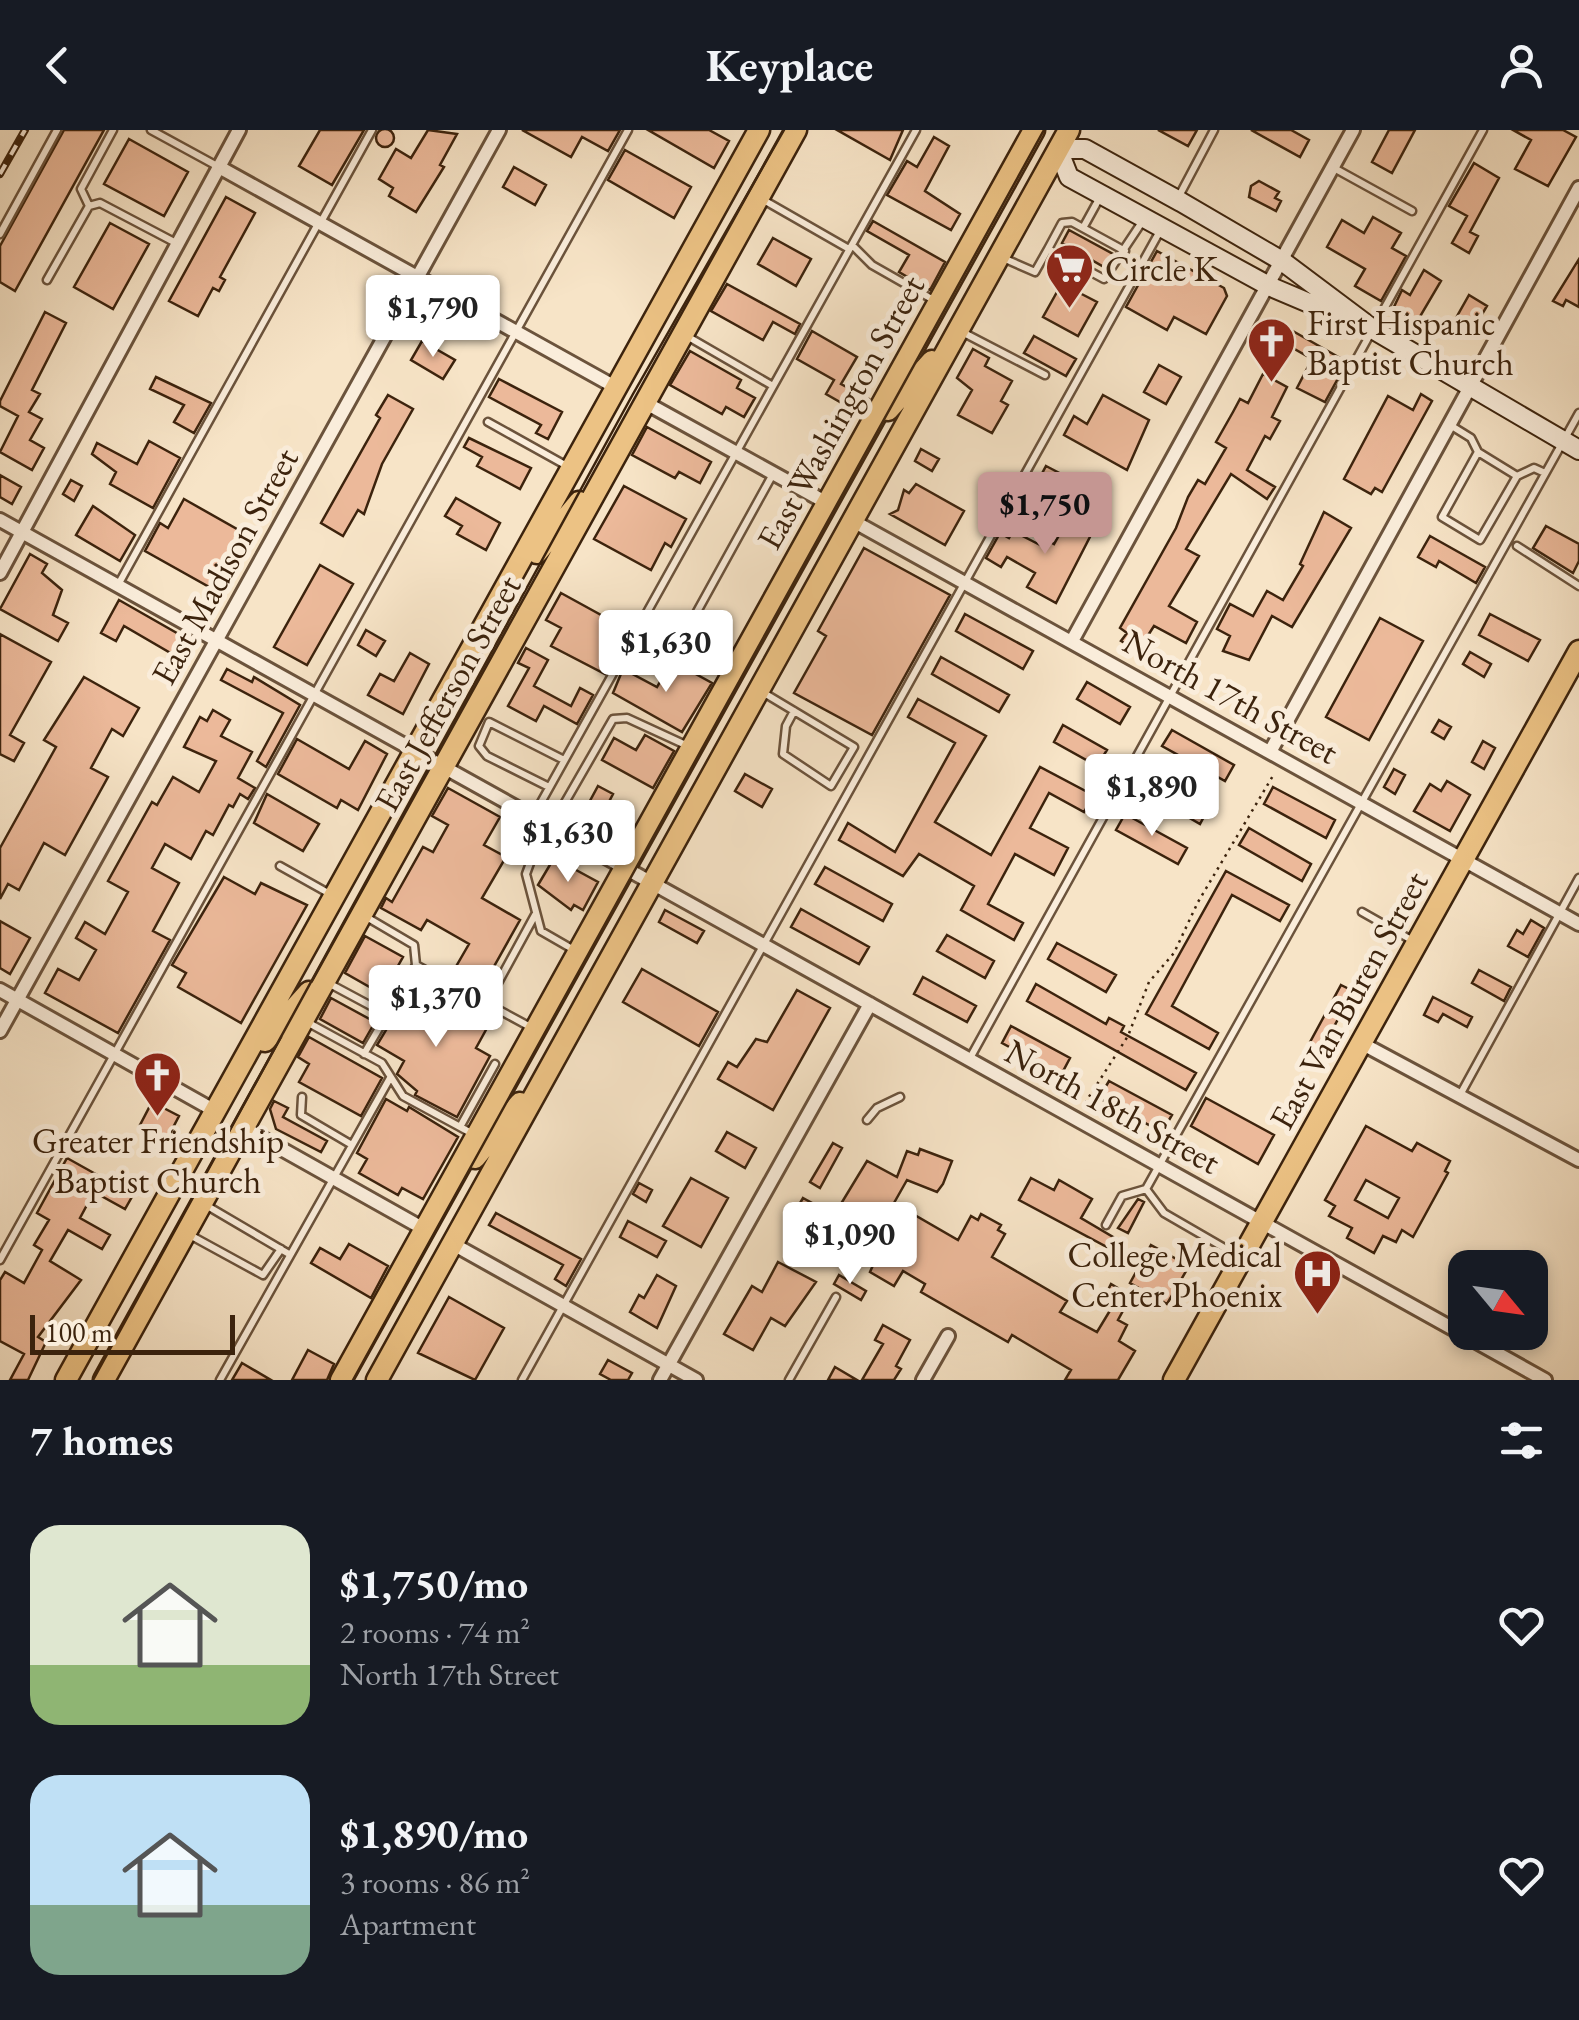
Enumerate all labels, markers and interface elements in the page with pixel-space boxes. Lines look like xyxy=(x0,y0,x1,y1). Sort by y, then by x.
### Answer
text: Keyplace xyxy=(706,36,873,94)
icon: back xyxy=(30,38,85,93)
icon: person xyxy=(1494,38,1549,93)
supermarket icon: Circle K xyxy=(1044,242,1096,310)
place label: Circle K xyxy=(1105,246,1218,291)
street label: East Washington Street xyxy=(746,267,934,557)
pin: $1,790 xyxy=(352,275,514,360)
text: $1,790 xyxy=(388,286,478,328)
place label: First Hispanic Baptist Church xyxy=(1307,300,1514,385)
church icon: First Hispanic Baptist Church xyxy=(1246,316,1298,384)
street label: East Madison Street xyxy=(140,440,308,692)
pin: $1,750 xyxy=(964,472,1126,557)
text: $1,750 xyxy=(1000,483,1090,525)
street label: East Jefferson Street xyxy=(364,567,530,819)
pin: $1,630 xyxy=(585,610,747,695)
street label: North 17th Street xyxy=(1115,618,1347,774)
text: $1,630 xyxy=(621,621,711,663)
pin: $1,890 xyxy=(1071,754,1233,839)
text: $1,890 xyxy=(1107,765,1197,807)
pin: $1,630 xyxy=(487,800,649,885)
text: $1,630 xyxy=(523,811,613,853)
street label: East Van Buren Street xyxy=(1258,863,1438,1137)
pin: $1,370 xyxy=(355,965,517,1050)
text: $1,370 xyxy=(391,976,481,1018)
street label: North 18th Street xyxy=(997,1028,1229,1184)
church icon: Greater Friendship Baptist Church xyxy=(132,1050,184,1118)
place label: Greater Friendship Baptist Church xyxy=(32,1118,284,1203)
pin: $1,090 xyxy=(769,1202,931,1287)
text: $1,090 xyxy=(805,1213,895,1255)
place label: College Medical Center Phoenix xyxy=(1068,1232,1282,1317)
hospital icon: College Medical Center Phoenix xyxy=(1291,1248,1343,1316)
north arrow xyxy=(1448,1250,1548,1350)
map controls xyxy=(1448,1250,1548,1350)
scale bar xyxy=(30,1310,235,1354)
text: 100 m xyxy=(45,1314,113,1350)
text: 7 homes xyxy=(30,1413,173,1468)
icon: filters xyxy=(1494,1413,1549,1468)
text: $1,750/mo xyxy=(340,1556,528,1611)
icon: home xyxy=(110,1565,230,1685)
icon: heart xyxy=(1494,1598,1549,1653)
text: 2 rooms · 74 m² xyxy=(340,1611,530,1653)
text: North 17th Street xyxy=(340,1653,559,1695)
text: $1,890/mo xyxy=(340,1806,528,1861)
icon: home xyxy=(110,1815,230,1935)
icon: heart xyxy=(1494,1848,1549,1903)
text: 3 rooms · 86 m² xyxy=(340,1861,530,1903)
text: Apartment xyxy=(340,1903,476,1945)

